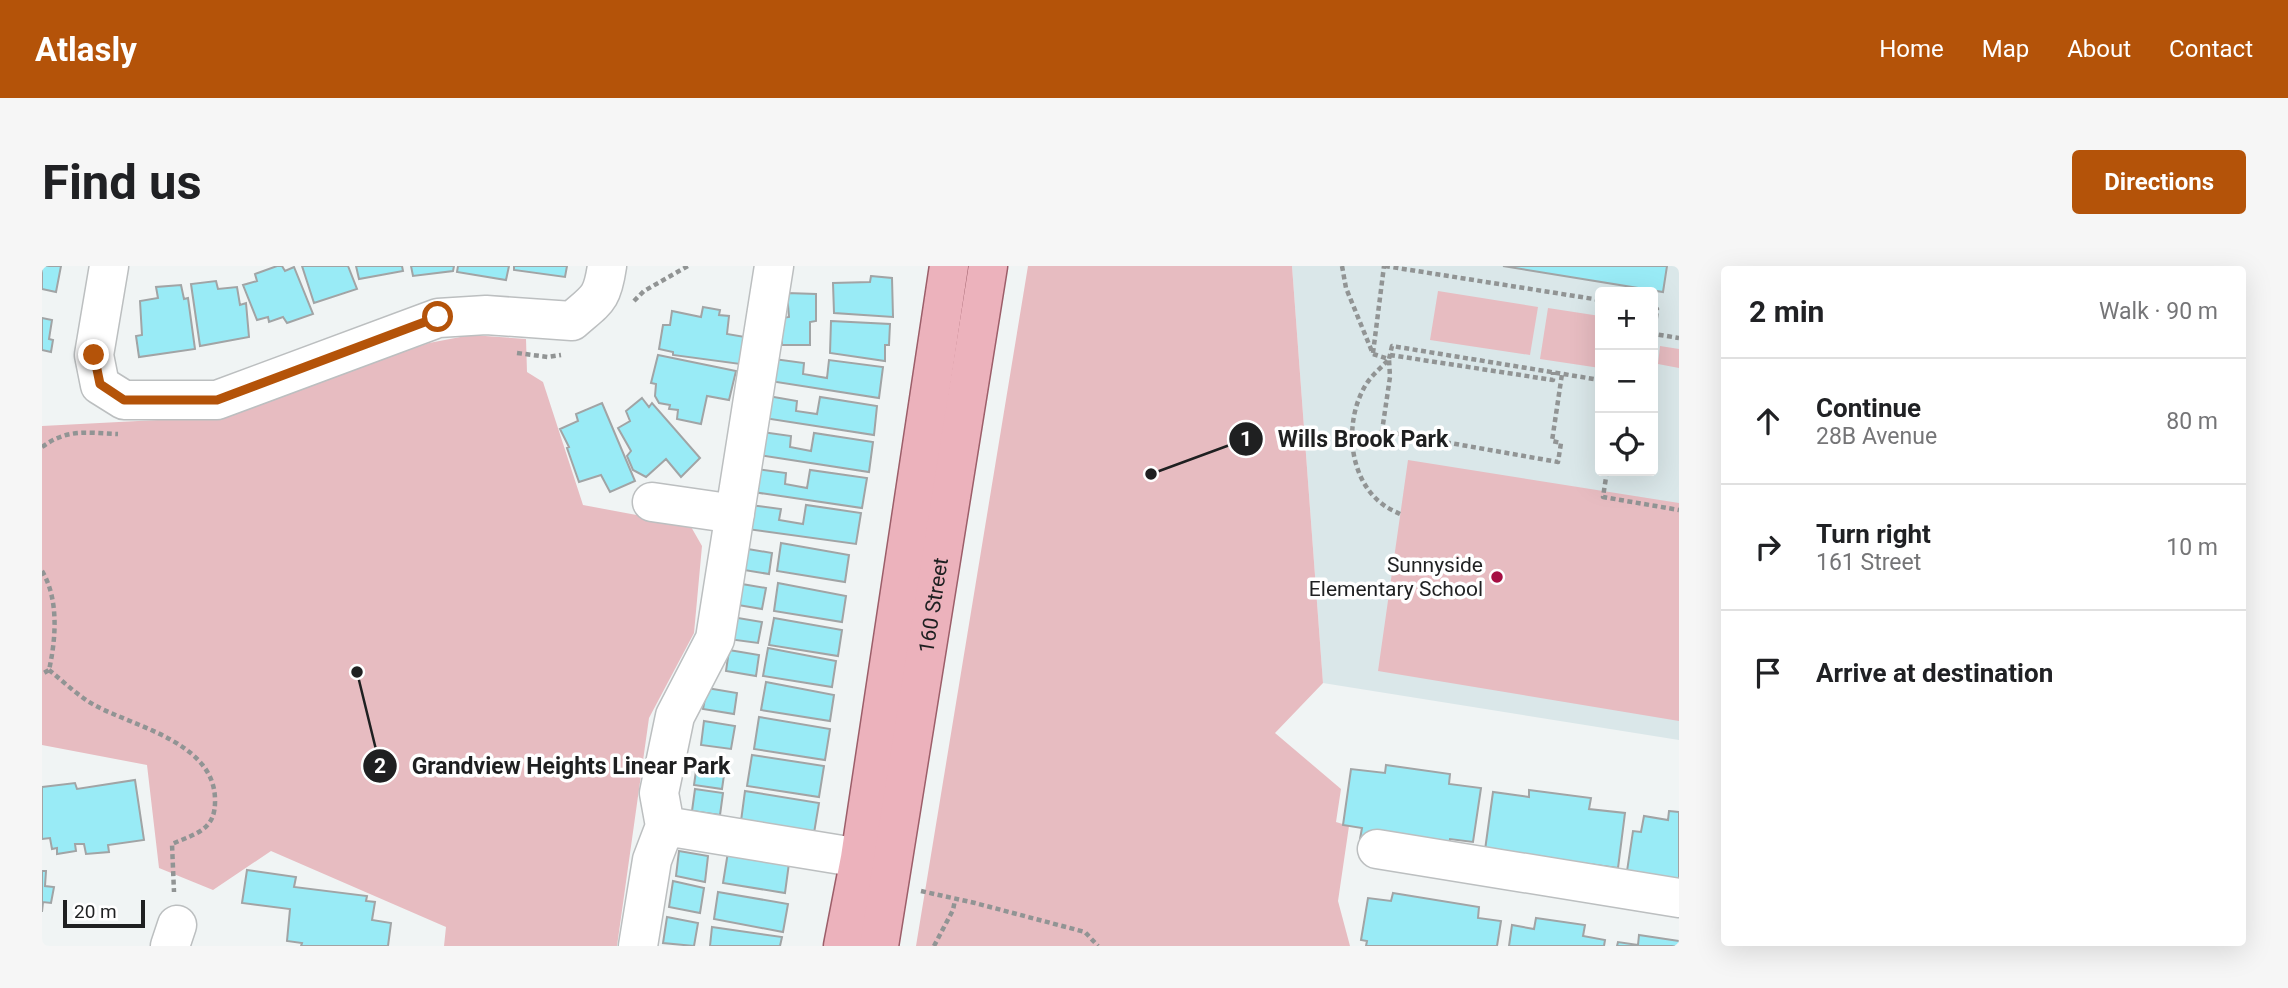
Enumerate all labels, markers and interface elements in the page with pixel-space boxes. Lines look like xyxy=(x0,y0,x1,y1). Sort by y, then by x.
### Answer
text: Atlasly xyxy=(35,30,137,69)
text: Home xyxy=(1879,35,1944,63)
text: Map xyxy=(1982,35,2029,63)
text: About xyxy=(2067,35,2131,63)
text: Contact xyxy=(2169,35,2253,63)
button: Directions xyxy=(2072,150,2246,214)
text: Find us xyxy=(42,154,202,211)
map controls xyxy=(1595,287,1658,476)
button: + xyxy=(1595,287,1658,350)
text: 2 min xyxy=(1749,294,1824,329)
text: Walk · 90 m xyxy=(2099,298,2218,325)
route start xyxy=(422,301,453,332)
route end xyxy=(78,339,109,370)
button: − xyxy=(1595,350,1658,413)
text: Continue xyxy=(1816,393,1921,423)
icon: ahead xyxy=(1749,402,1787,440)
text: 80 m xyxy=(2166,408,2218,435)
button: locate xyxy=(1595,413,1658,476)
callout: Wills Brook Park xyxy=(1229,417,1462,461)
text: 28B Avenue xyxy=(1816,423,1937,450)
text: Wills Brook Park xyxy=(1278,426,1449,453)
text: 1 xyxy=(1240,427,1252,451)
text: Turn right xyxy=(1816,519,1931,549)
icon: right xyxy=(1749,528,1787,566)
text: 10 m xyxy=(2166,534,2218,561)
text: 161 Street xyxy=(1816,549,1921,576)
place label: Sunnyside Elementary School xyxy=(1309,553,1483,601)
street label: 160 Street xyxy=(914,556,953,655)
marker: Sunnyside Elementary School xyxy=(1489,569,1505,585)
icon: arrive xyxy=(1749,654,1787,692)
text: Arrive at destination xyxy=(1816,658,2053,688)
callout: Grandview Heights Linear Park xyxy=(362,744,744,788)
text: Grandview Heights Linear Park xyxy=(412,753,731,780)
text: 2 xyxy=(374,754,386,778)
scale bar xyxy=(63,897,145,929)
text: 20 m xyxy=(74,900,117,923)

